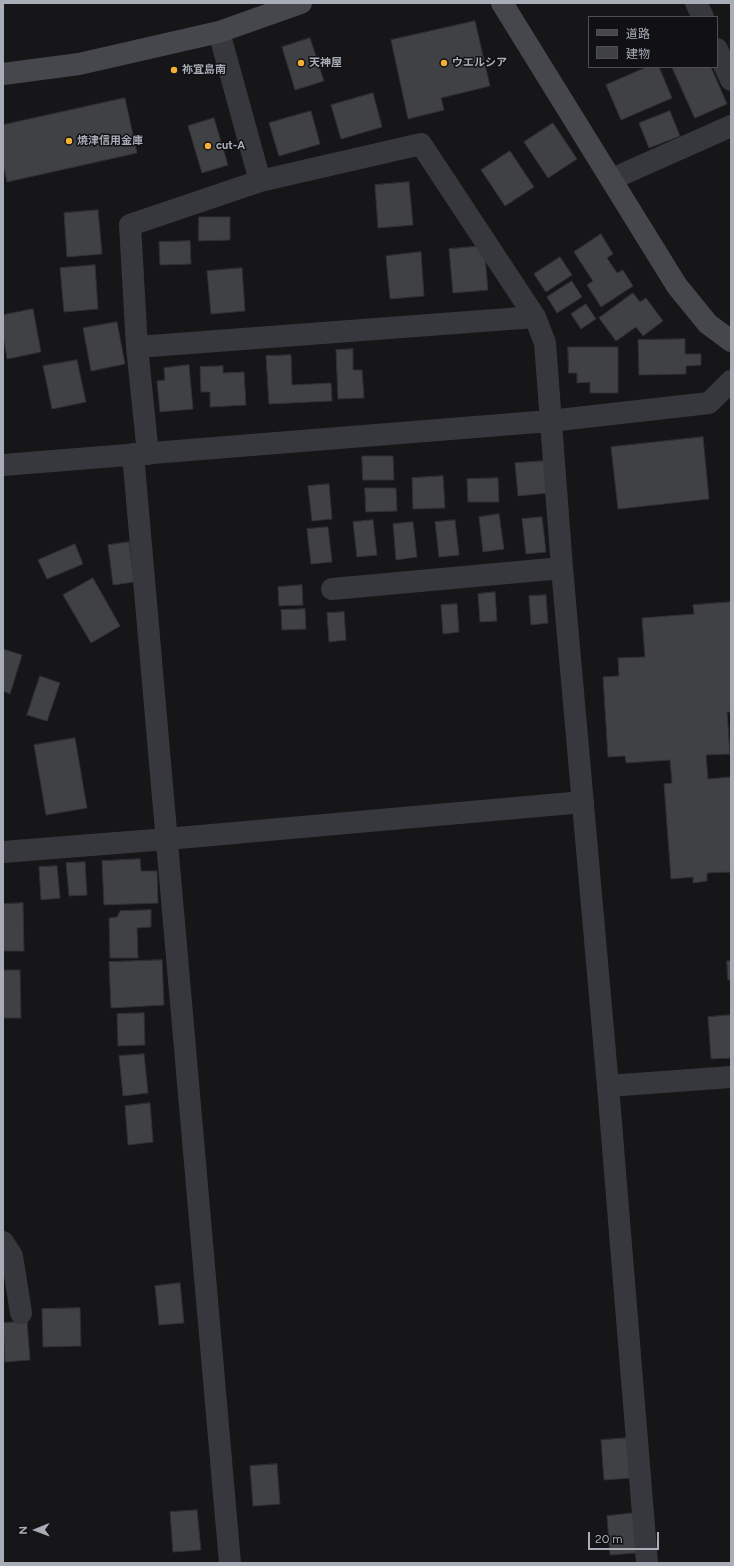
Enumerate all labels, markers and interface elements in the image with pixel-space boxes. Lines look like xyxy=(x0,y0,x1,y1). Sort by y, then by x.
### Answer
legend xyxy=(588,16,718,68)
text: 道路 xyxy=(626,27,650,41)
text: 建物 xyxy=(626,47,650,61)
place label: 天神屋 xyxy=(309,56,342,70)
place label: ウエルシア xyxy=(452,56,507,70)
marker: 天神屋 xyxy=(296,58,306,68)
marker: ウエルシア xyxy=(439,58,449,68)
place label: 祢宜島南 xyxy=(182,63,226,77)
marker: 祢宜島南 xyxy=(169,65,179,75)
place label: 焼津信用金庫 xyxy=(77,134,143,148)
marker: 焼津信用金庫 xyxy=(64,136,74,146)
place label: cut-A xyxy=(216,139,245,153)
marker: cut-A xyxy=(203,141,213,151)
north arrow xyxy=(16,1510,56,1550)
scale bar xyxy=(590,1524,661,1550)
text: N xyxy=(17,1526,30,1535)
text: 20 m xyxy=(595,1532,623,1546)

